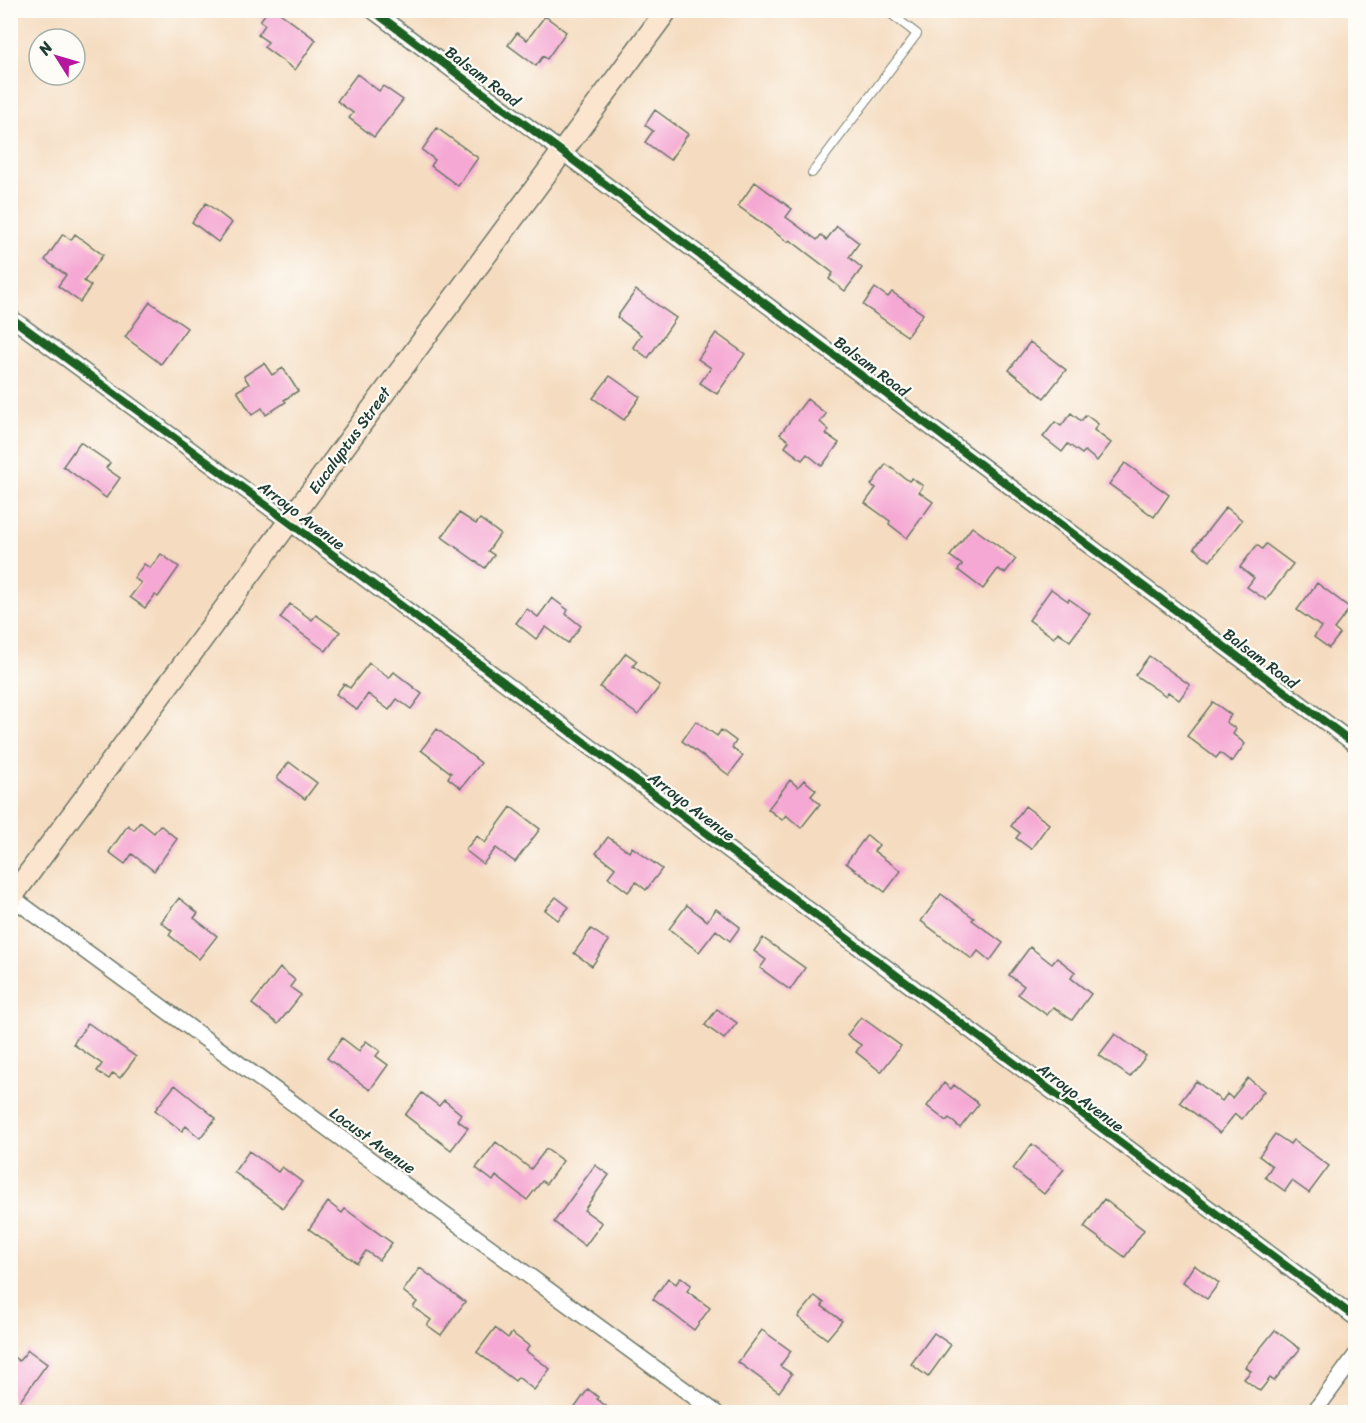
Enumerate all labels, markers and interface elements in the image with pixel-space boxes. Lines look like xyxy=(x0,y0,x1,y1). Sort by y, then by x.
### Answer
north arrow xyxy=(27,27,87,87)
text: N xyxy=(30,34,61,62)
street label: Balsam Road xyxy=(439,38,528,116)
street label: Balsam Road xyxy=(828,328,917,406)
street label: Eucalyptus Street xyxy=(300,380,399,500)
street label: Arroyo Avenue xyxy=(251,472,352,558)
street label: Balsam Road xyxy=(1217,620,1306,698)
street label: Arroyo Avenue xyxy=(641,763,742,849)
street label: Arroyo Avenue xyxy=(1030,1054,1131,1140)
street label: Locust Avenue xyxy=(323,1099,422,1182)

